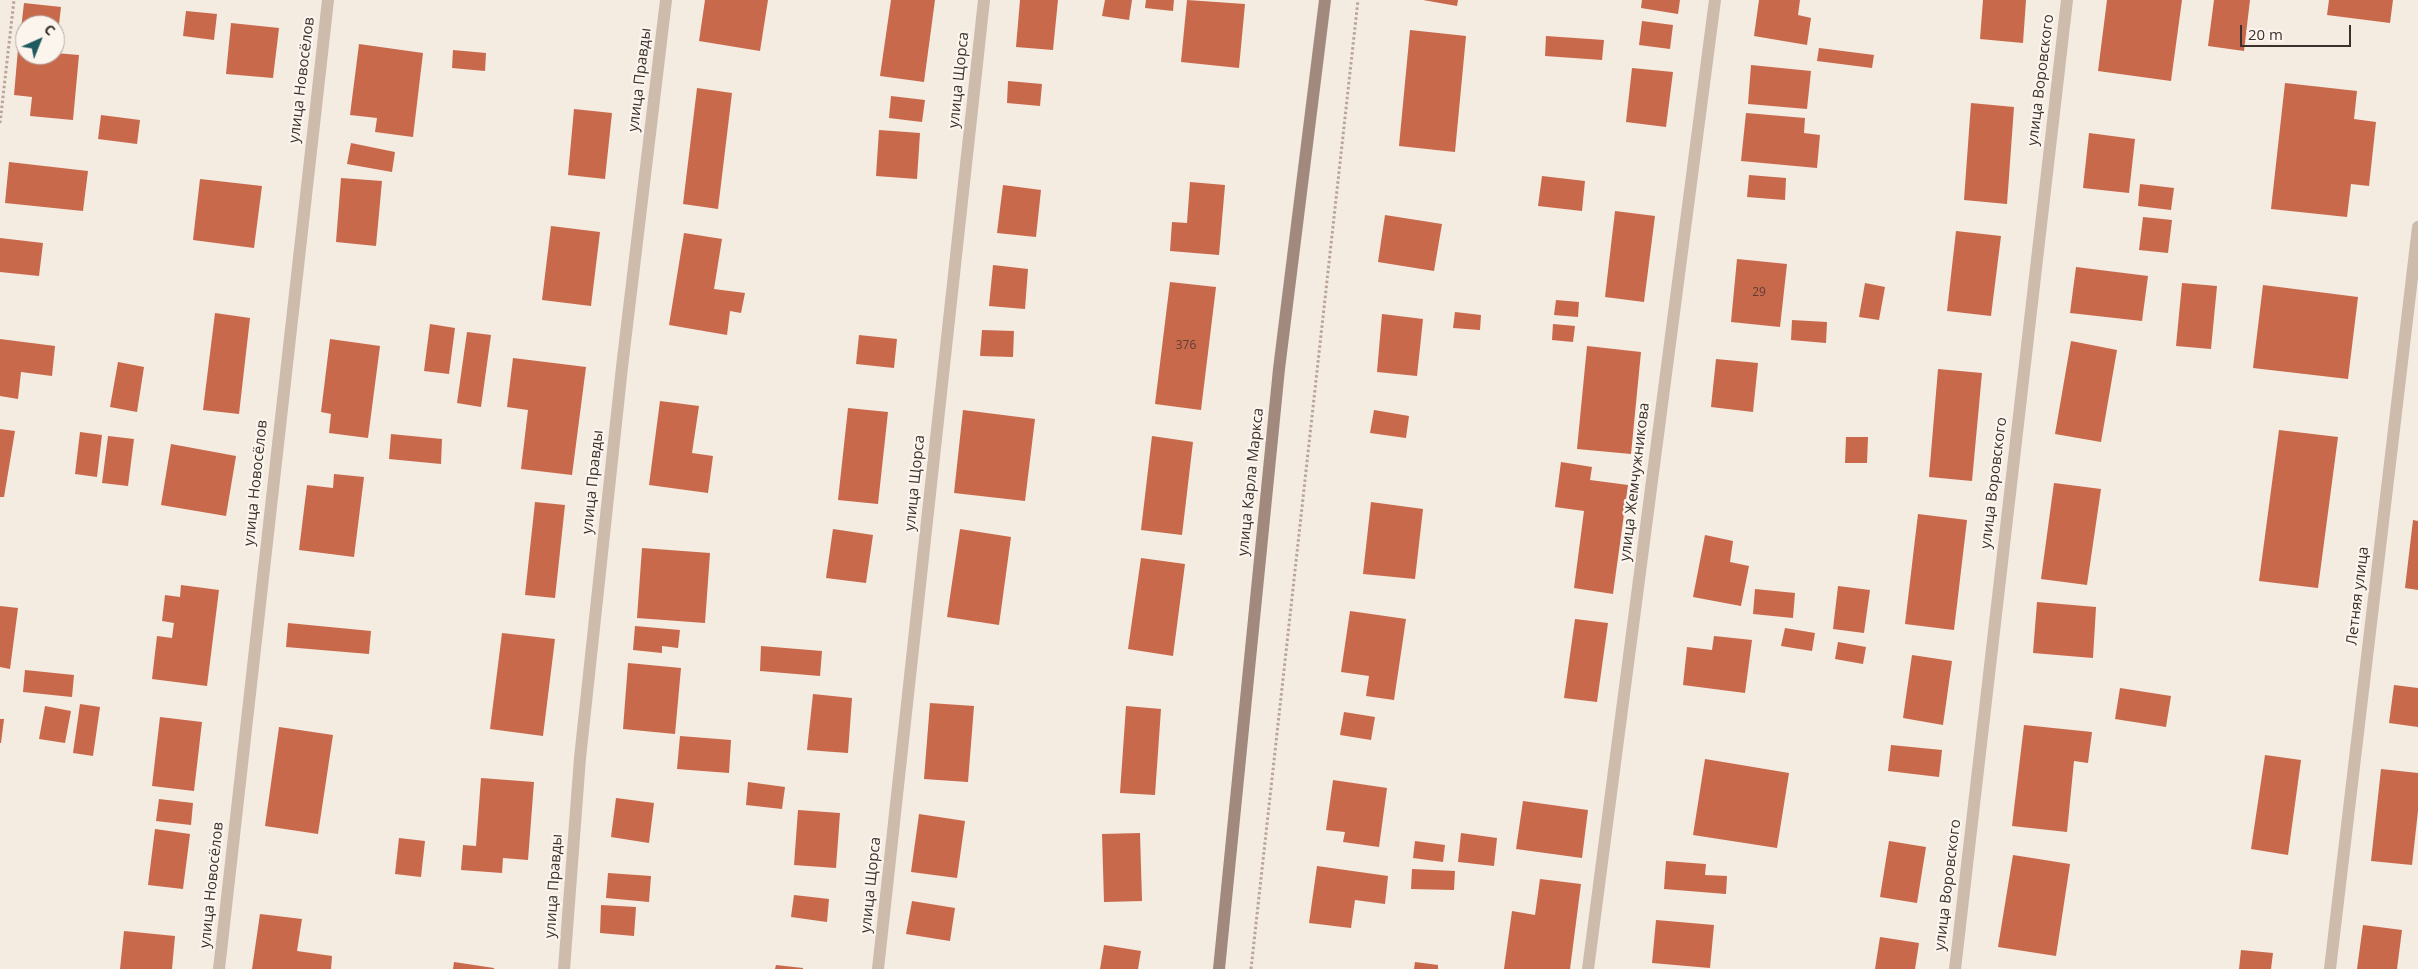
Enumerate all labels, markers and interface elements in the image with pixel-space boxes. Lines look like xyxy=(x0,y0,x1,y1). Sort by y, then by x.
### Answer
street label: улица Воровского xyxy=(2024,13,2058,147)
north arrow xyxy=(15,15,65,65)
scale bar xyxy=(2243,15,2354,47)
street label: улица Новосёлов xyxy=(285,16,319,144)
text: С xyxy=(40,20,60,39)
text: 20 m xyxy=(2248,24,2283,44)
street label: улица Правды xyxy=(625,27,655,133)
street label: улица Щорса xyxy=(945,31,973,129)
house number: 29 xyxy=(1752,286,1766,300)
house number: 376 xyxy=(1176,339,1196,353)
street label: улица Жемчужникова xyxy=(1616,402,1654,562)
street label: улица Карла Маркса xyxy=(1234,407,1268,557)
street label: улица Воровского xyxy=(1977,416,2011,550)
street label: улица Новосёлов xyxy=(240,419,272,547)
street label: улица Правды xyxy=(579,429,607,535)
street label: улица Щорса xyxy=(901,434,929,532)
street label: Летняя улица xyxy=(2343,546,2373,646)
street label: улица Воровского xyxy=(1931,818,1965,952)
street label: улица Новосёлов xyxy=(196,821,228,949)
street label: улица Правды xyxy=(541,833,567,939)
street label: улица Щорса xyxy=(857,836,885,934)

